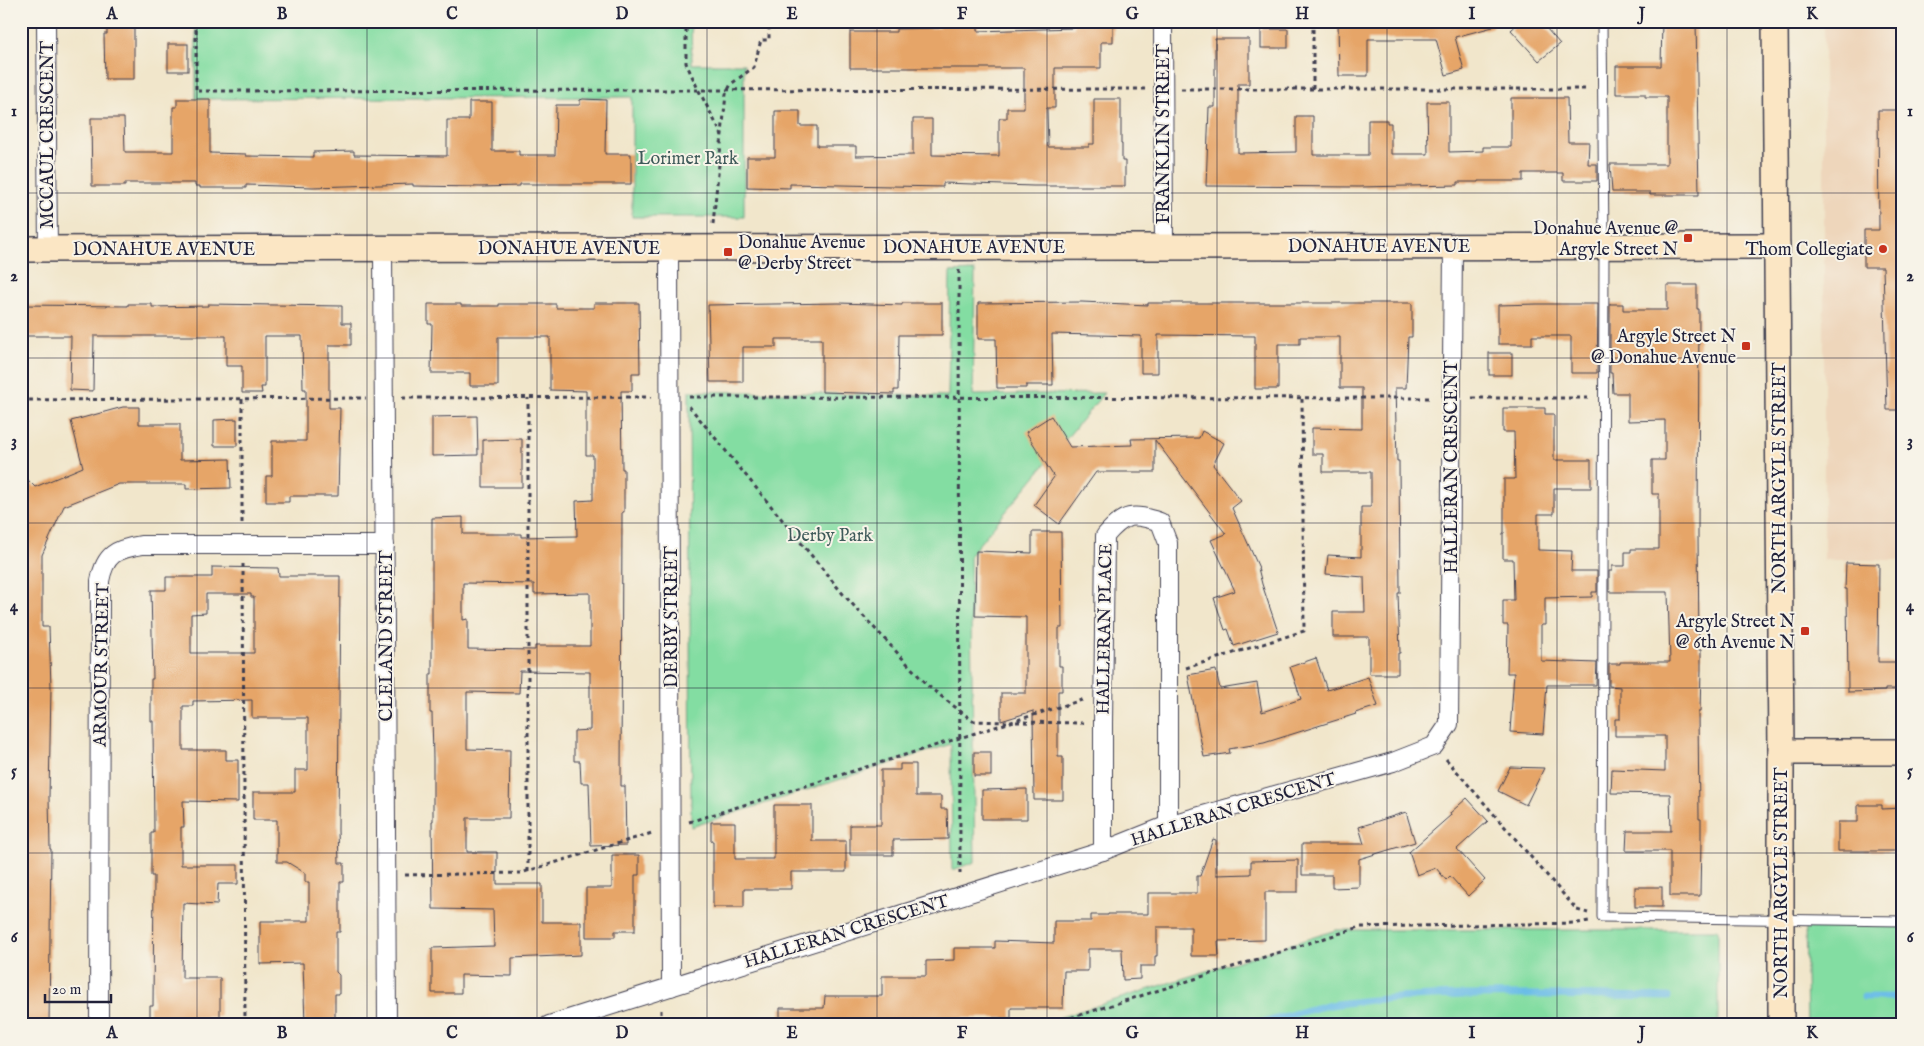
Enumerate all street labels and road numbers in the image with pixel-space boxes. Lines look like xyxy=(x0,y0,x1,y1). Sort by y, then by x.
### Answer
street label: MCCAUL CRESCENT xyxy=(37,41,60,229)
street label: FRANKLIN STREET xyxy=(1153,44,1176,224)
street label: DONAHUE AVENUE xyxy=(1288,236,1470,259)
street label: DONAHUE AVENUE xyxy=(883,237,1065,260)
street label: DONAHUE AVENUE xyxy=(478,238,660,261)
street label: DONAHUE AVENUE xyxy=(73,239,255,262)
street label: HALLERAN CRESCENT xyxy=(1441,360,1464,574)
street label: NORTH ARGYLE STREET xyxy=(1769,362,1792,594)
street label: HALLERAN PLACE xyxy=(1093,543,1118,715)
street label: DERBY STREET xyxy=(661,546,684,688)
street label: CLELAND STREET xyxy=(376,550,399,722)
street label: ARMOUR STREET xyxy=(90,583,115,748)
street label: NORTH ARGYLE STREET xyxy=(1771,767,1794,999)
street label: HALLERAN CRESCENT xyxy=(1128,768,1339,853)
street label: HALLERAN CRESCENT xyxy=(741,890,952,975)

